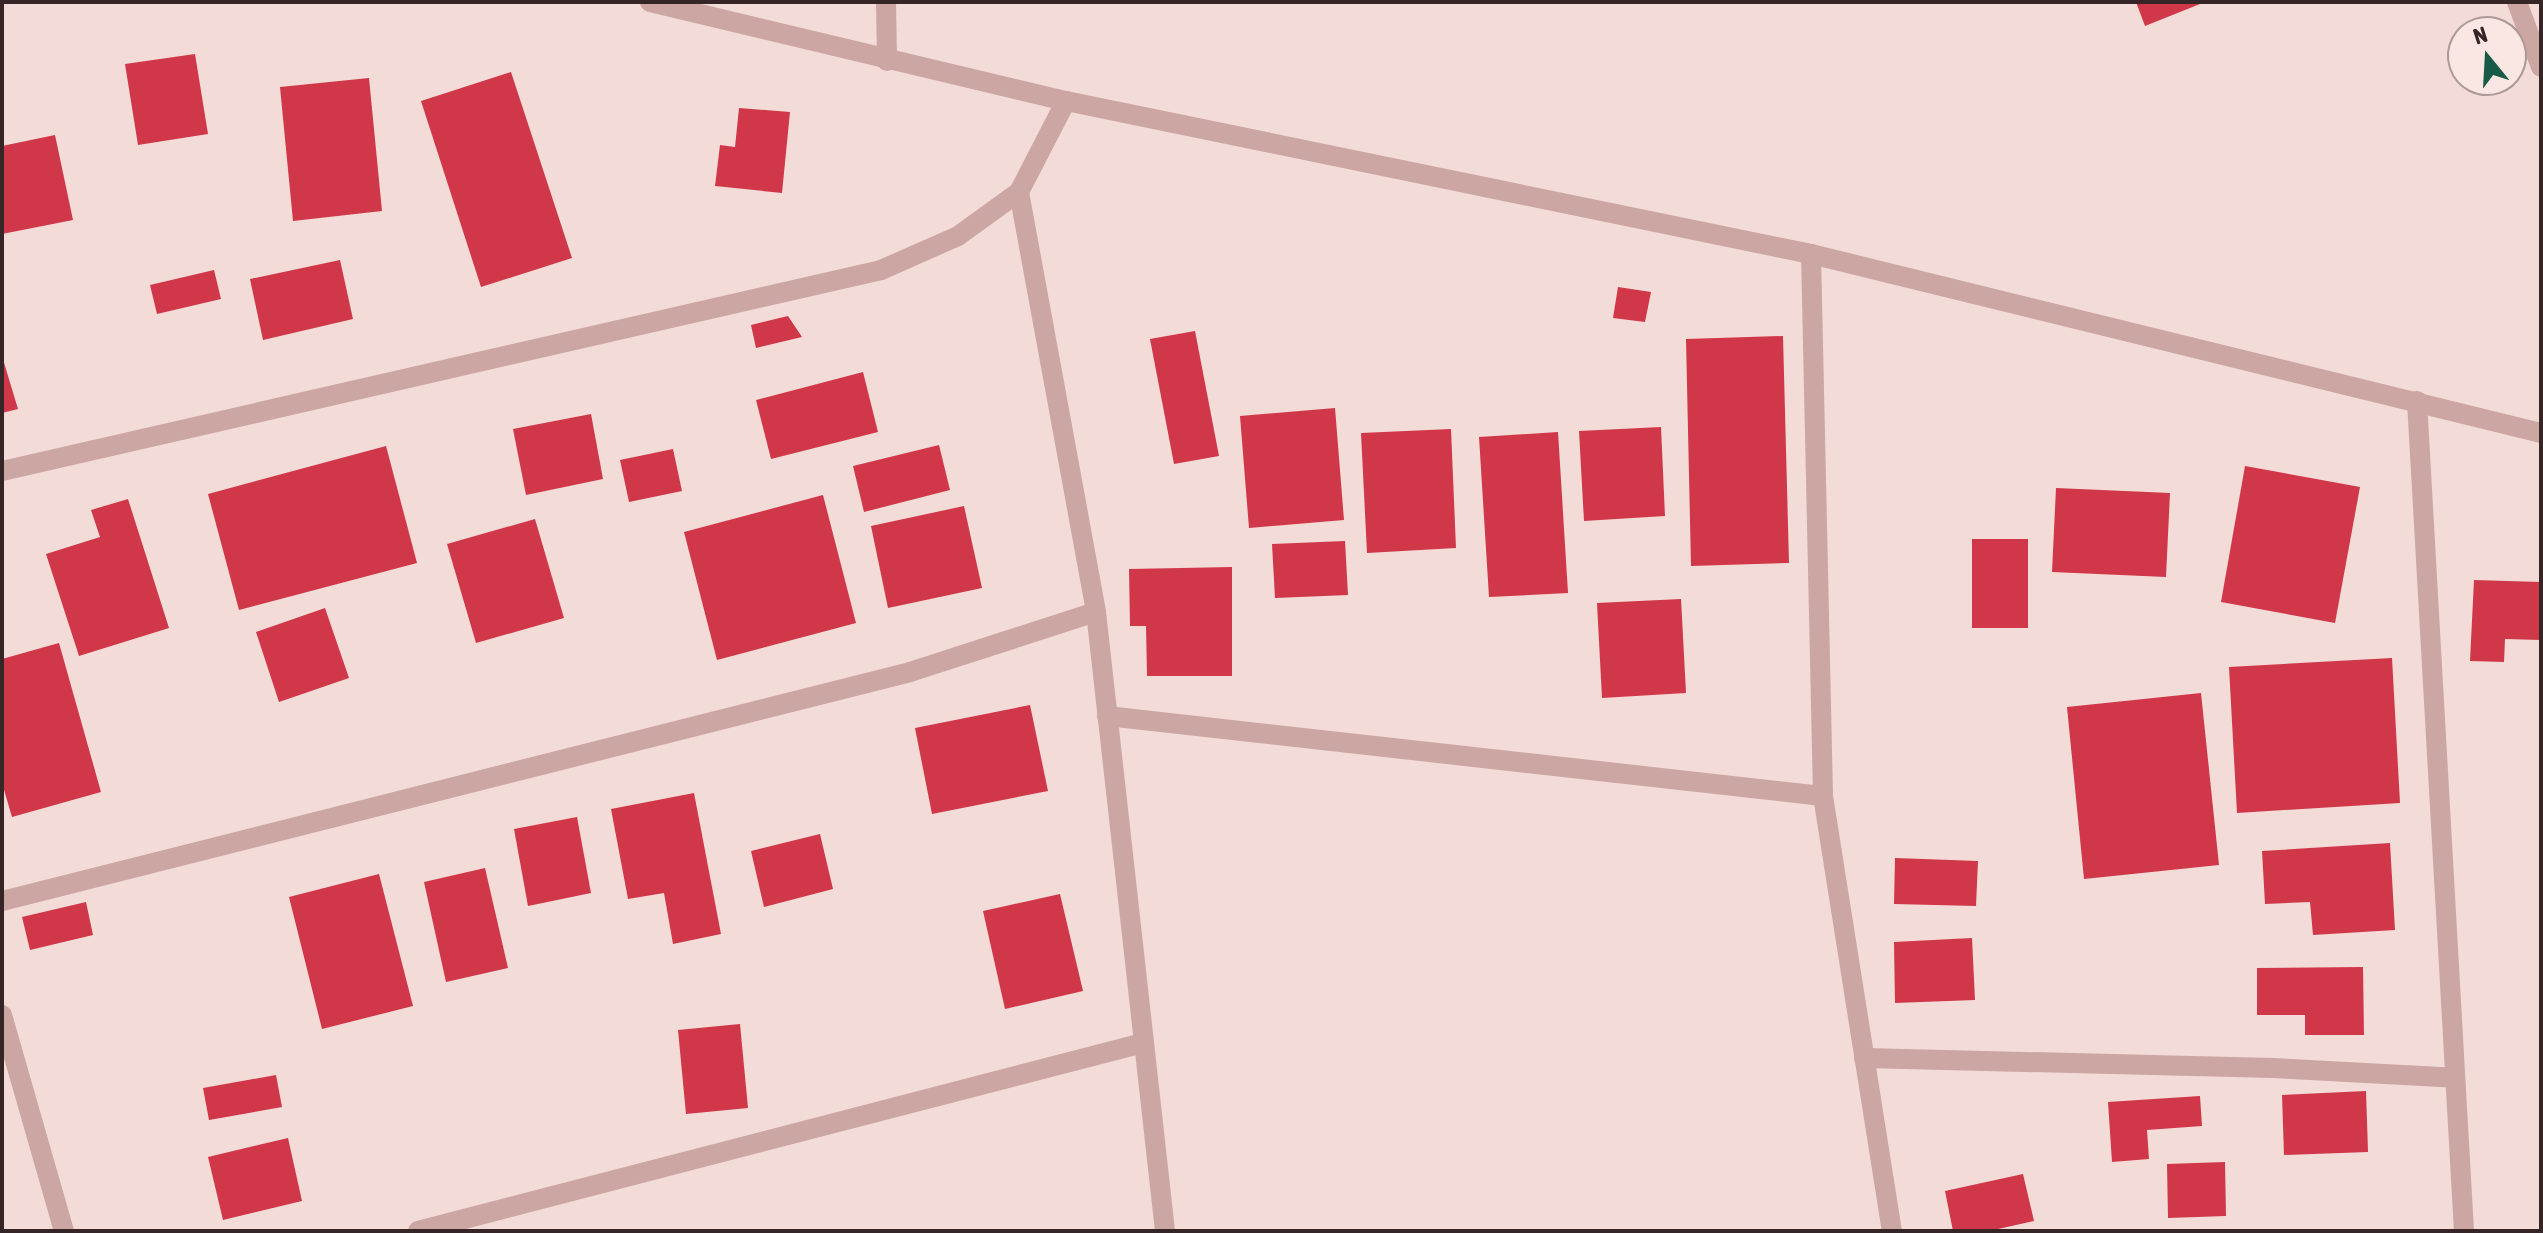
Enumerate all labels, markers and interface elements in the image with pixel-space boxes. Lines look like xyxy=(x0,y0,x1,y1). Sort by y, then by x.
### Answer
north arrow xyxy=(2447,16,2527,96)
text: N xyxy=(2470,21,2490,49)

